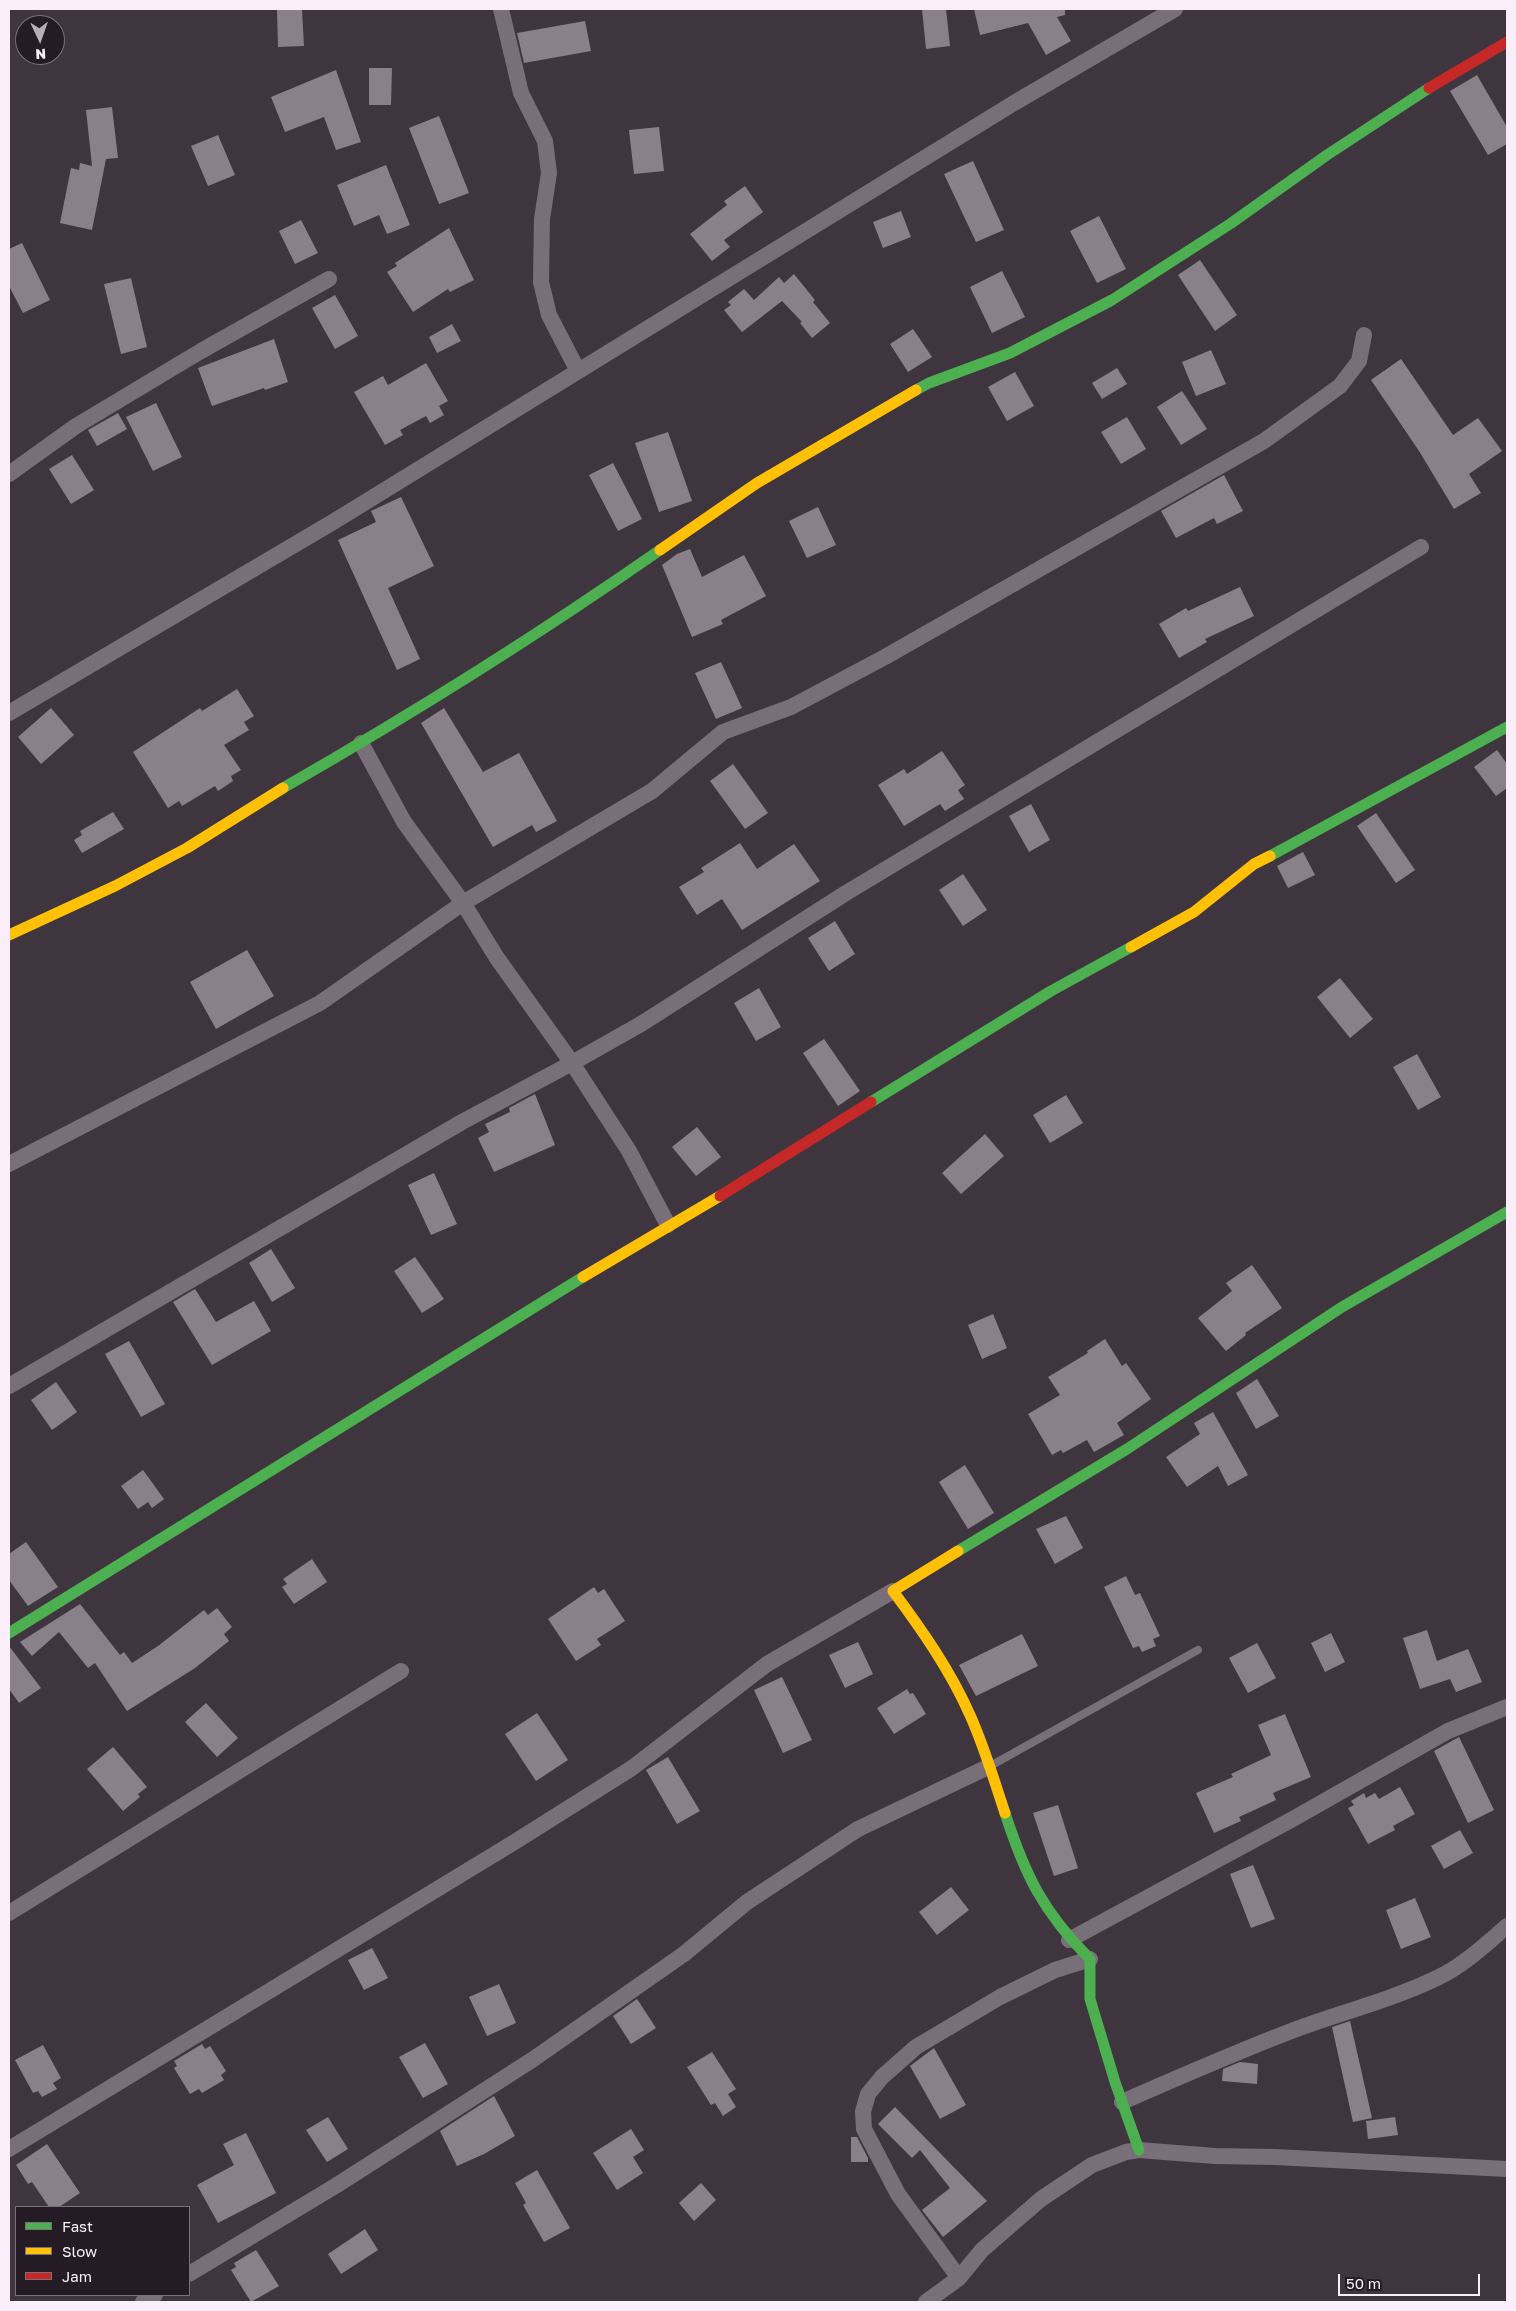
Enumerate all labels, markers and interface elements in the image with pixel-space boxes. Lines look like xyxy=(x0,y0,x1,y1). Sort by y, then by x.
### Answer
north arrow xyxy=(15,15,65,65)
text: N xyxy=(35,46,47,63)
legend xyxy=(15,2206,190,2296)
text: Fast xyxy=(62,2217,93,2235)
text: Slow xyxy=(62,2242,97,2260)
scale bar xyxy=(1341,2264,1484,2296)
text: Jam xyxy=(62,2267,92,2285)
text: 50 m xyxy=(1346,2274,1381,2292)

